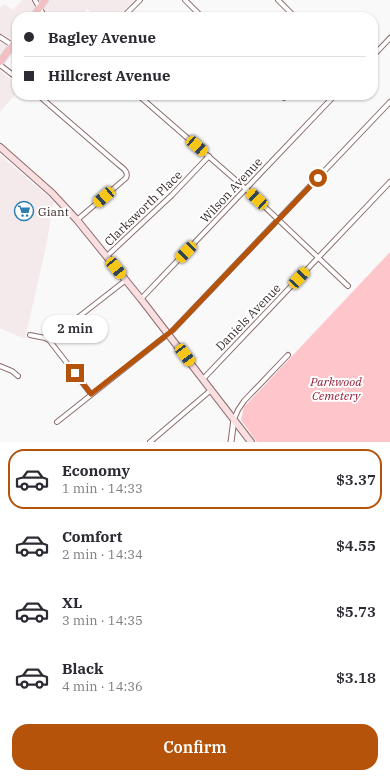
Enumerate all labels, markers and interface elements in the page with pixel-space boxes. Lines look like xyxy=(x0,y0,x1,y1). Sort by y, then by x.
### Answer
text: Bagley Avenue xyxy=(48,28,156,47)
text: Hillcrest Avenue xyxy=(48,66,170,85)
car xyxy=(184,134,210,158)
street label: Wilson Avenue xyxy=(197,154,265,226)
street label: Clarksworth Place xyxy=(101,167,185,249)
route start xyxy=(309,169,327,187)
car xyxy=(91,185,117,209)
car xyxy=(244,186,270,212)
supermarket icon: Giant xyxy=(13,200,35,222)
place label: Giant xyxy=(38,204,69,219)
car xyxy=(173,239,199,265)
car xyxy=(104,255,128,281)
car xyxy=(286,265,312,291)
street label: Daniels Avenue xyxy=(212,280,284,354)
callout: 2 min xyxy=(42,315,108,343)
text: 2 min xyxy=(57,320,93,337)
car xyxy=(173,342,197,368)
route end xyxy=(66,364,84,382)
park label: Parkwood Cemetery xyxy=(309,374,362,403)
icon: car xyxy=(14,461,50,497)
text: Economy xyxy=(62,461,130,480)
text: $3.37 xyxy=(336,470,376,489)
text: 1 min · 14:33 xyxy=(62,480,143,497)
icon: car xyxy=(14,527,50,563)
text: Comfort xyxy=(62,527,122,546)
text: $4.55 xyxy=(336,536,376,555)
text: 2 min · 14:34 xyxy=(62,546,143,563)
icon: car xyxy=(14,593,50,629)
text: XL xyxy=(62,593,82,612)
text: $5.73 xyxy=(336,602,376,621)
text: 3 min · 14:35 xyxy=(62,612,143,629)
icon: car xyxy=(14,659,50,695)
text: Black xyxy=(62,659,103,678)
text: $3.18 xyxy=(336,668,376,687)
text: 4 min · 14:36 xyxy=(62,678,143,695)
button: Confirm xyxy=(12,724,378,770)

